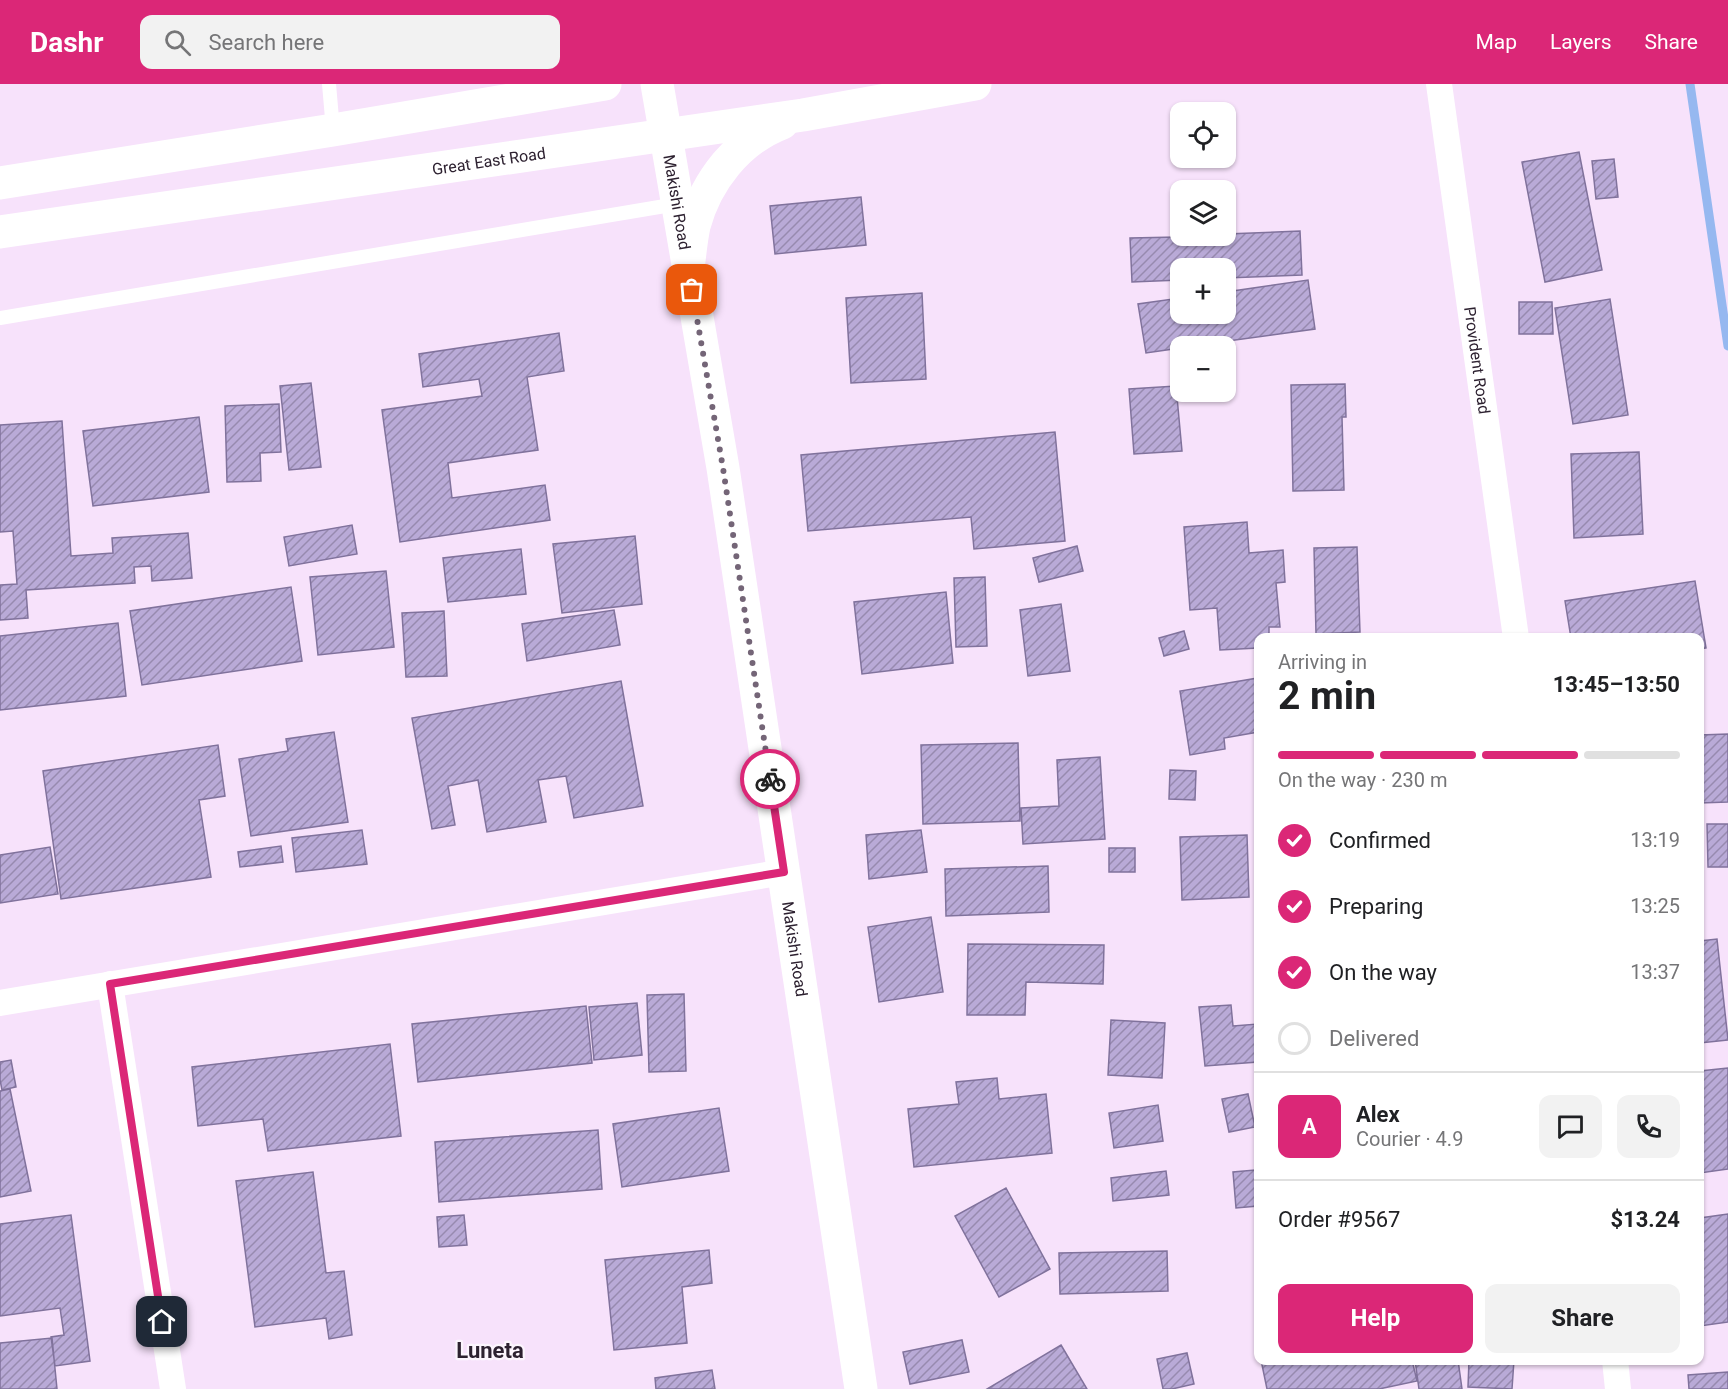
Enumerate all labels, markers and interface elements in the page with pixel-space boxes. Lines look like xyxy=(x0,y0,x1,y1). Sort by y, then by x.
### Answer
search box xyxy=(140,15,560,69)
text: Dashr xyxy=(30,26,104,59)
icon: search xyxy=(161,26,194,59)
text: Search here xyxy=(209,30,324,55)
text: Map xyxy=(1475,30,1517,54)
text: Layers xyxy=(1550,30,1611,54)
text: Share xyxy=(1644,30,1698,54)
map controls xyxy=(1170,102,1236,402)
button: locate xyxy=(1170,102,1236,168)
street label: Great East Road xyxy=(431,143,547,178)
street label: Makishi Road xyxy=(660,153,695,251)
button: layers xyxy=(1170,180,1236,246)
button: + xyxy=(1170,258,1236,324)
pin xyxy=(666,264,717,315)
icon: bag xyxy=(675,273,708,306)
street label: Provident Road xyxy=(1461,305,1494,415)
button: − xyxy=(1170,336,1236,402)
text: Arriving in xyxy=(1278,650,1367,674)
text: 13:45–13:50 xyxy=(1553,672,1680,697)
text: 2 min xyxy=(1278,673,1376,719)
courier xyxy=(740,749,800,809)
icon: bike xyxy=(754,763,787,796)
text: On the way · 230 m xyxy=(1278,768,1447,792)
icon: check xyxy=(1278,824,1311,857)
text: Confirmed xyxy=(1329,828,1431,853)
text: 13:19 xyxy=(1630,828,1680,852)
icon: check xyxy=(1278,890,1311,923)
text: Preparing xyxy=(1329,894,1423,919)
text: 13:25 xyxy=(1630,894,1680,918)
street label: Makishi Road xyxy=(779,900,812,998)
icon: check xyxy=(1278,956,1311,989)
text: On the way xyxy=(1329,960,1437,985)
text: 13:37 xyxy=(1630,960,1680,984)
text: Delivered xyxy=(1329,1026,1419,1051)
button: chat xyxy=(1539,1095,1602,1158)
button: phone xyxy=(1617,1095,1680,1158)
text: Alex xyxy=(1356,1102,1400,1127)
text: A xyxy=(1302,1114,1317,1139)
text: Courier · 4.9 xyxy=(1356,1127,1463,1151)
text: Order #9567 xyxy=(1278,1207,1400,1232)
text: $13.24 xyxy=(1611,1207,1680,1232)
button: Help xyxy=(1278,1284,1473,1353)
button: Share xyxy=(1485,1284,1680,1353)
pin xyxy=(136,1296,187,1347)
icon: home xyxy=(145,1305,178,1338)
district label: Luneta xyxy=(456,1338,524,1363)

